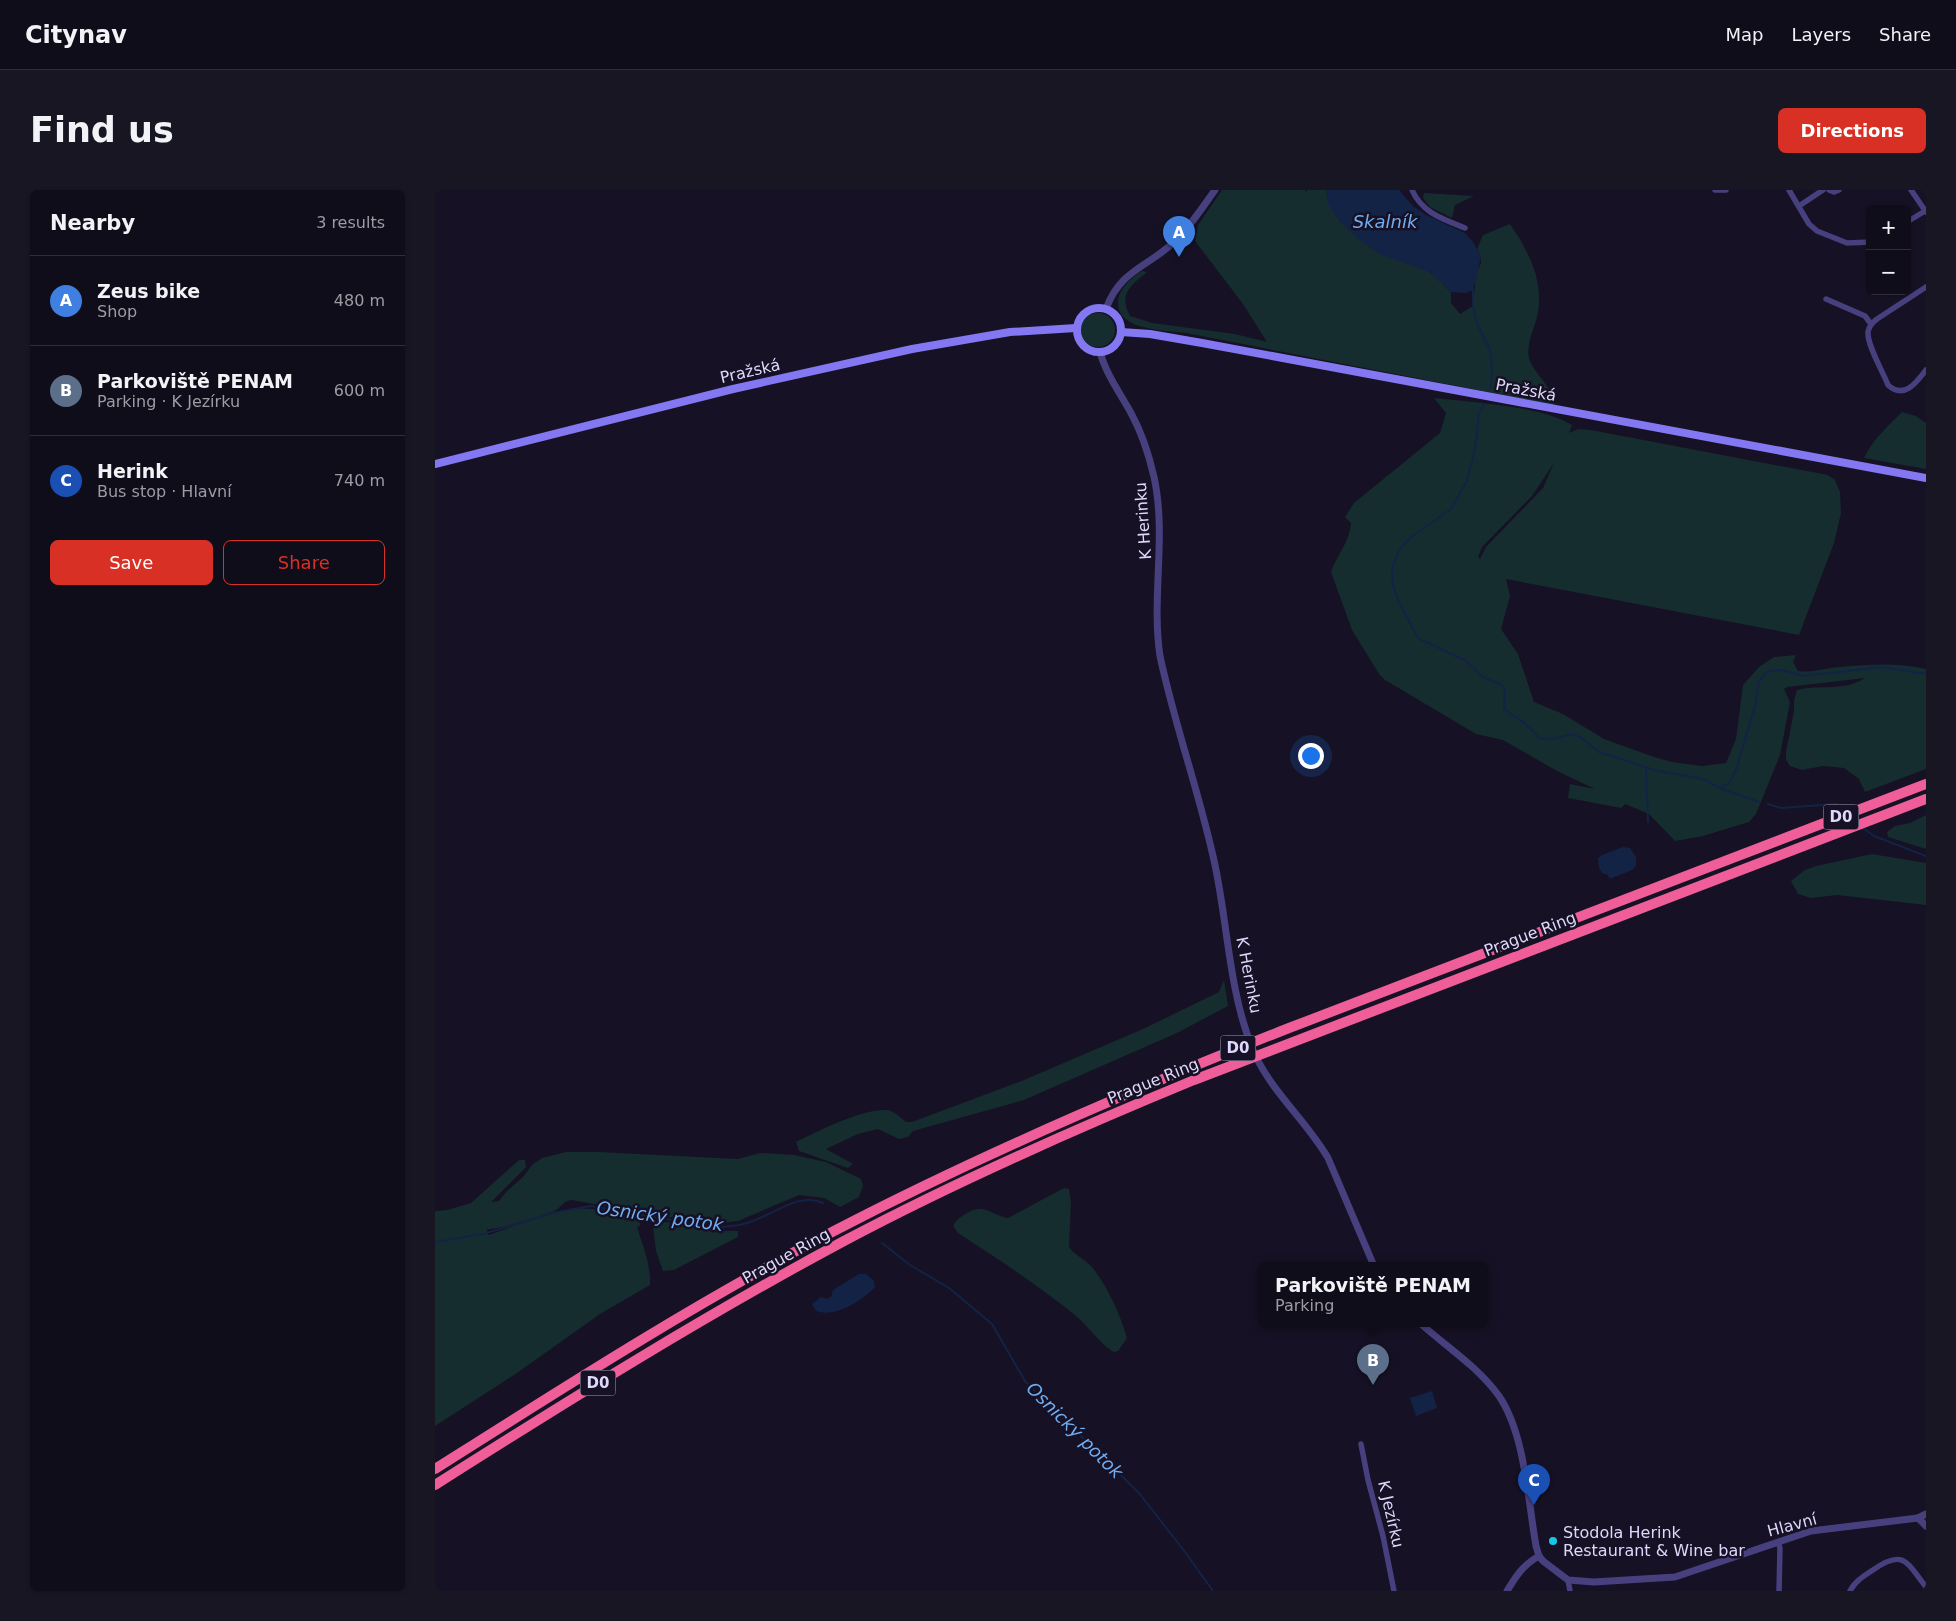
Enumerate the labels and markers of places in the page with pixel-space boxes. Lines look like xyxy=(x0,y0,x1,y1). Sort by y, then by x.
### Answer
pin: A xyxy=(1163,216,1195,257)
pin: B xyxy=(1357,1344,1389,1385)
pin: C xyxy=(1518,1464,1550,1505)
place label: Stodola Herink Restaurant & Wine bar xyxy=(1563,1523,1745,1560)
marker: Stodola Herink Restaurant & Wine bar xyxy=(1547,1535,1559,1547)

